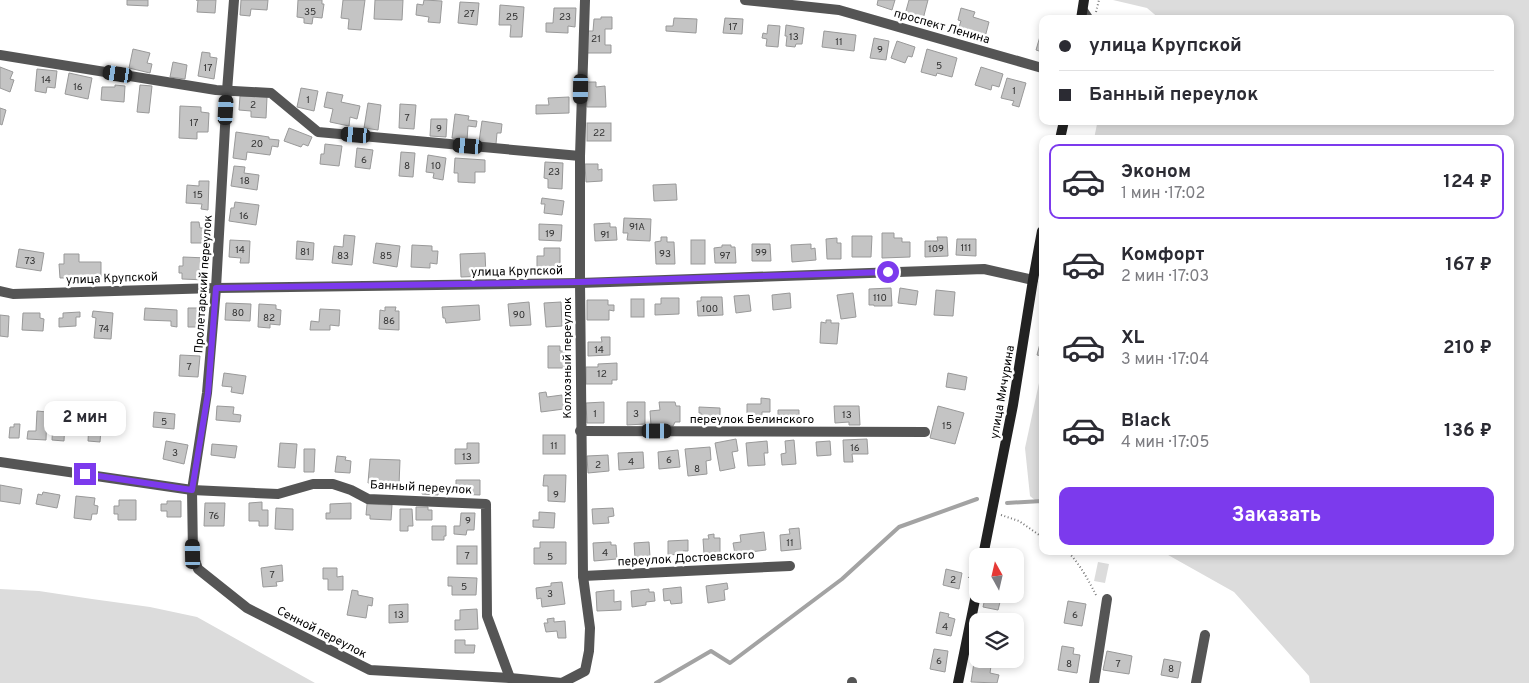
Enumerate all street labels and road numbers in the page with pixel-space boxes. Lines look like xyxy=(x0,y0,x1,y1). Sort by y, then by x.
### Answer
street label: проспект Ленина xyxy=(892,6,991,48)
street label: Пролетарский переулок xyxy=(191,214,217,354)
street label: улица Крупской xyxy=(471,263,563,281)
street label: улица Крупской xyxy=(66,269,158,289)
street label: Колхозный переулок xyxy=(560,297,576,419)
street label: улица Мичурина xyxy=(987,344,1019,440)
street label: переулок Белинского xyxy=(690,412,815,428)
street label: Банный переулок xyxy=(370,477,473,499)
street label: переулок Достоевского xyxy=(617,547,755,571)
street label: Сенной переулок xyxy=(274,603,370,663)

